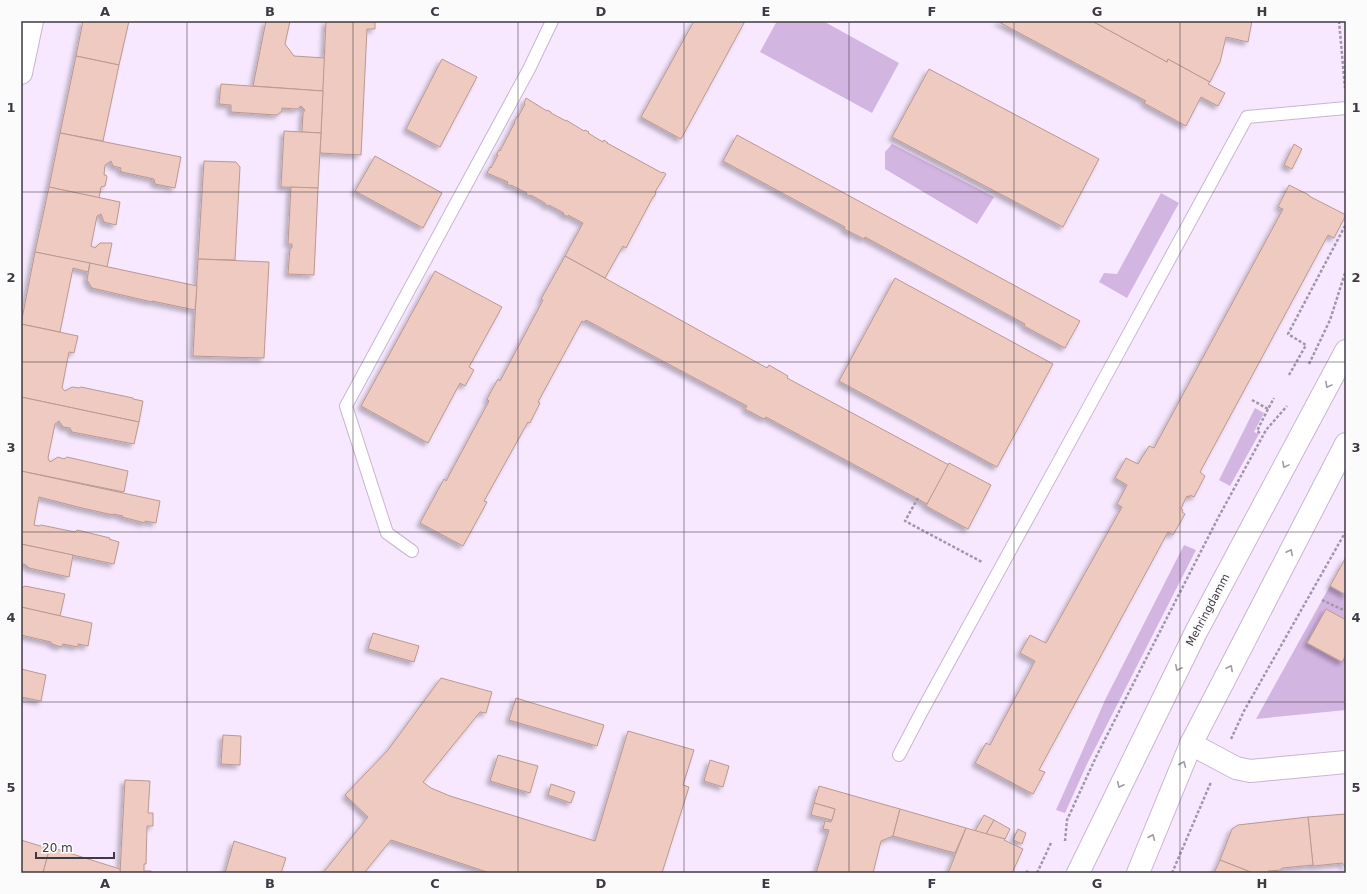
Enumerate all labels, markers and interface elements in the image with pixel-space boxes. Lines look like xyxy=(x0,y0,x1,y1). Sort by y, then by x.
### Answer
text: A xyxy=(100,4,110,19)
text: B xyxy=(265,4,275,19)
text: C xyxy=(430,4,440,19)
text: D xyxy=(596,4,607,19)
text: E xyxy=(762,4,770,19)
text: F xyxy=(928,4,936,19)
text: G xyxy=(1092,4,1102,19)
text: H xyxy=(1257,4,1267,19)
text: 1 xyxy=(6,100,16,115)
text: 1 xyxy=(1351,100,1361,115)
text: 2 xyxy=(6,270,16,285)
text: 2 xyxy=(1351,270,1361,285)
one-way arrow xyxy=(1325,381,1332,388)
text: 3 xyxy=(6,440,16,455)
text: 3 xyxy=(1351,440,1361,455)
one-way arrow xyxy=(1282,461,1290,468)
one-way arrow xyxy=(1285,549,1293,557)
street label: Mehringdamm xyxy=(1184,572,1232,648)
text: 4 xyxy=(6,610,16,625)
text: 4 xyxy=(1351,610,1361,625)
one-way arrow xyxy=(1175,664,1183,671)
one-way arrow xyxy=(1225,665,1233,672)
one-way arrow xyxy=(1178,761,1186,768)
text: 5 xyxy=(6,780,16,795)
text: 5 xyxy=(1351,780,1361,795)
one-way arrow xyxy=(1118,781,1125,788)
scale bar xyxy=(36,834,114,860)
one-way arrow xyxy=(1148,834,1156,841)
text: 20 m xyxy=(42,841,73,855)
text: A xyxy=(100,876,110,891)
text: B xyxy=(265,876,275,891)
text: C xyxy=(430,876,440,891)
text: D xyxy=(596,876,607,891)
text: E xyxy=(762,876,770,891)
text: F xyxy=(928,876,936,891)
text: G xyxy=(1092,876,1102,891)
text: H xyxy=(1257,876,1267,891)

